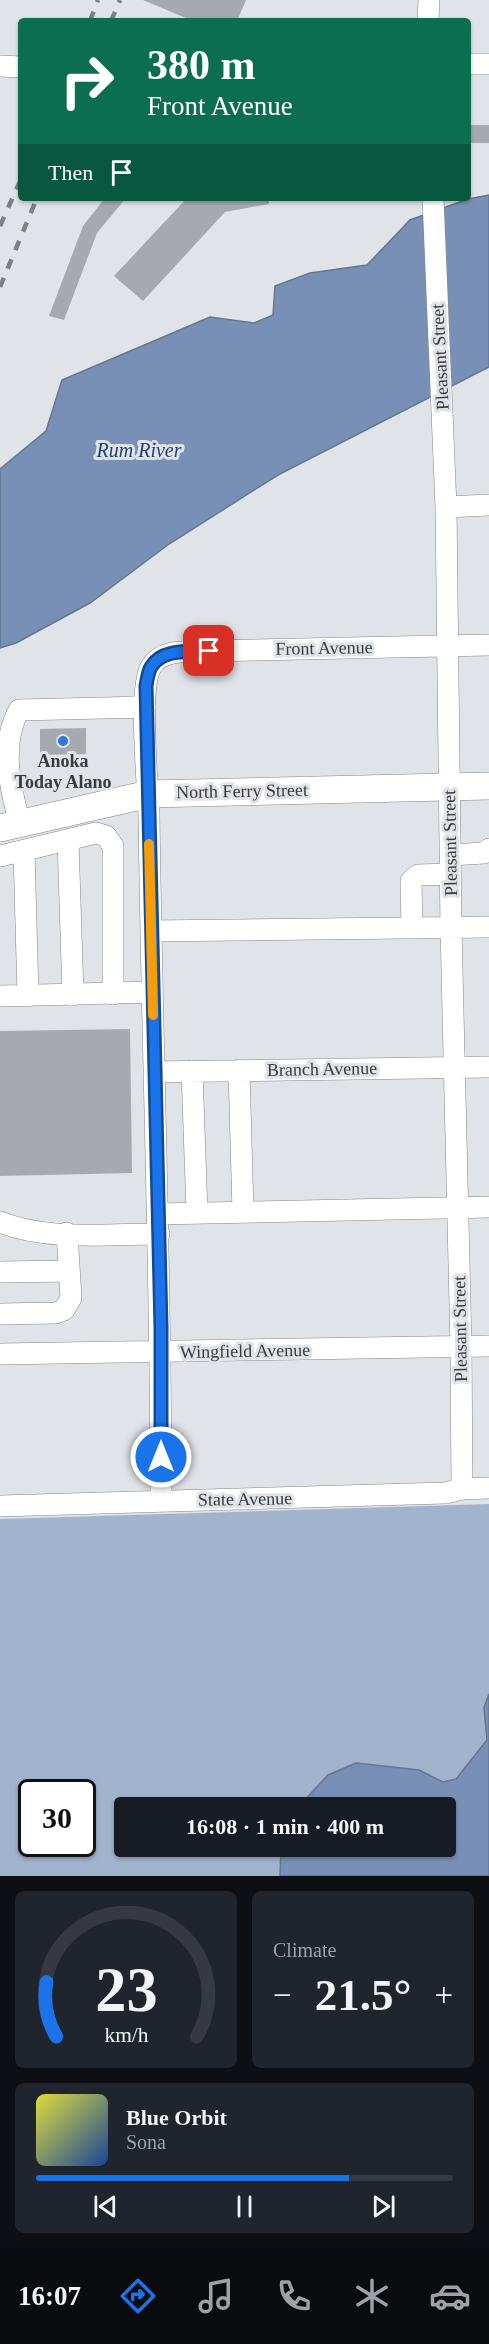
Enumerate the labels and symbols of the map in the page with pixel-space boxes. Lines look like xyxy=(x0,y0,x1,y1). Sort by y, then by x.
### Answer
street label: Pleasant Street xyxy=(427,303,453,411)
water label: Rum River xyxy=(96,439,182,461)
pin xyxy=(183,625,234,676)
street label: Front Avenue xyxy=(275,637,373,659)
marker: Anoka Today Alano xyxy=(56,734,70,748)
place label: Anoka Today Alano xyxy=(15,751,111,792)
street label: North Ferry Street xyxy=(176,780,308,802)
street label: Pleasant Street xyxy=(439,790,461,896)
street label: Branch Avenue xyxy=(267,1058,377,1080)
street label: Pleasant Street xyxy=(449,1276,471,1382)
street label: Wingfield Avenue xyxy=(180,1340,310,1362)
position arrow xyxy=(129,1425,193,1489)
street label: State Avenue xyxy=(198,1488,292,1510)
speed limit sign: 30 xyxy=(18,1779,96,1857)

